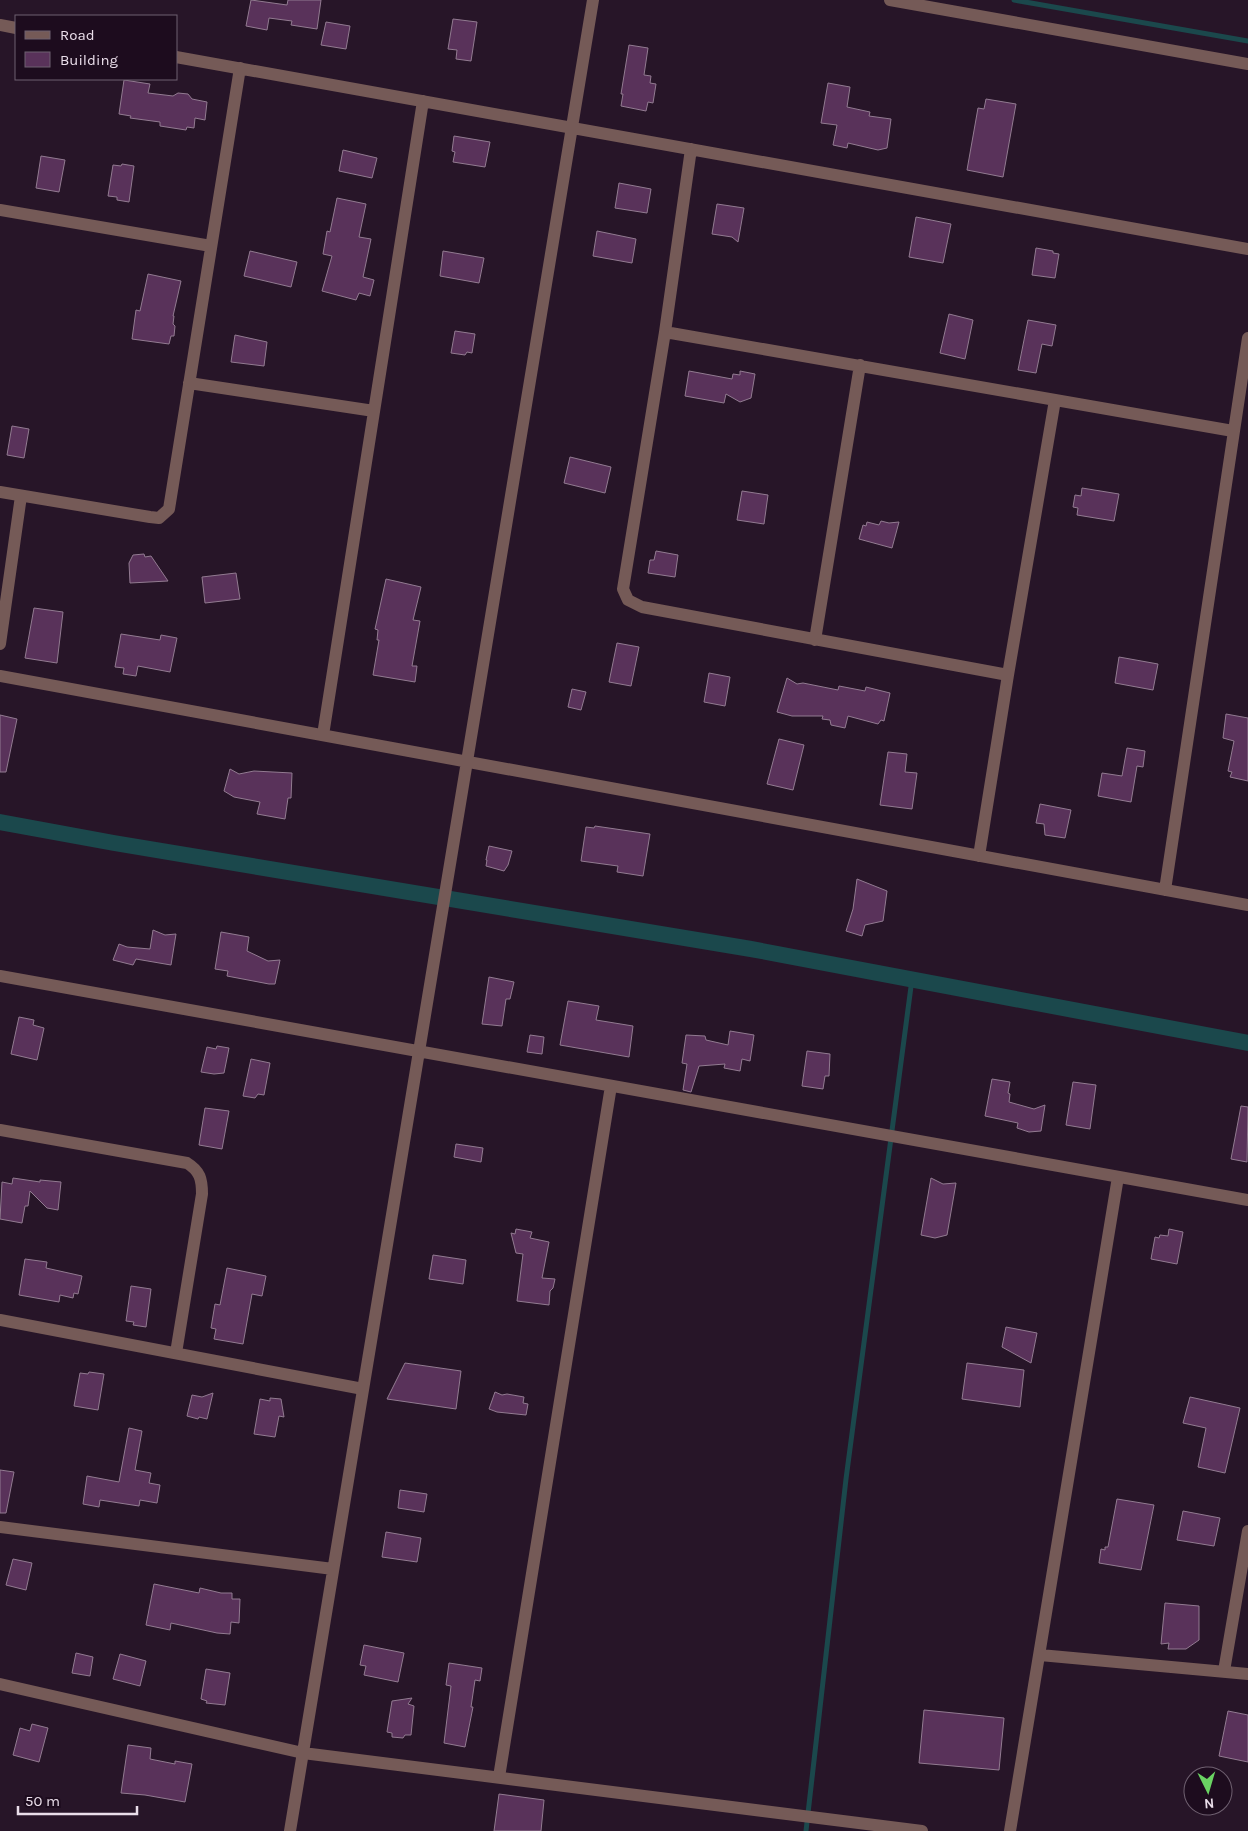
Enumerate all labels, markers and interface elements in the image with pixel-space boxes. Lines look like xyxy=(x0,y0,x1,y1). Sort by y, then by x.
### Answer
legend xyxy=(15,15,178,80)
text: Road xyxy=(60,26,95,44)
text: Building xyxy=(60,51,118,69)
north arrow xyxy=(1183,1766,1233,1816)
scale bar xyxy=(18,1784,136,1816)
text: 50 m xyxy=(25,1792,60,1810)
text: N xyxy=(1203,1795,1215,1812)

